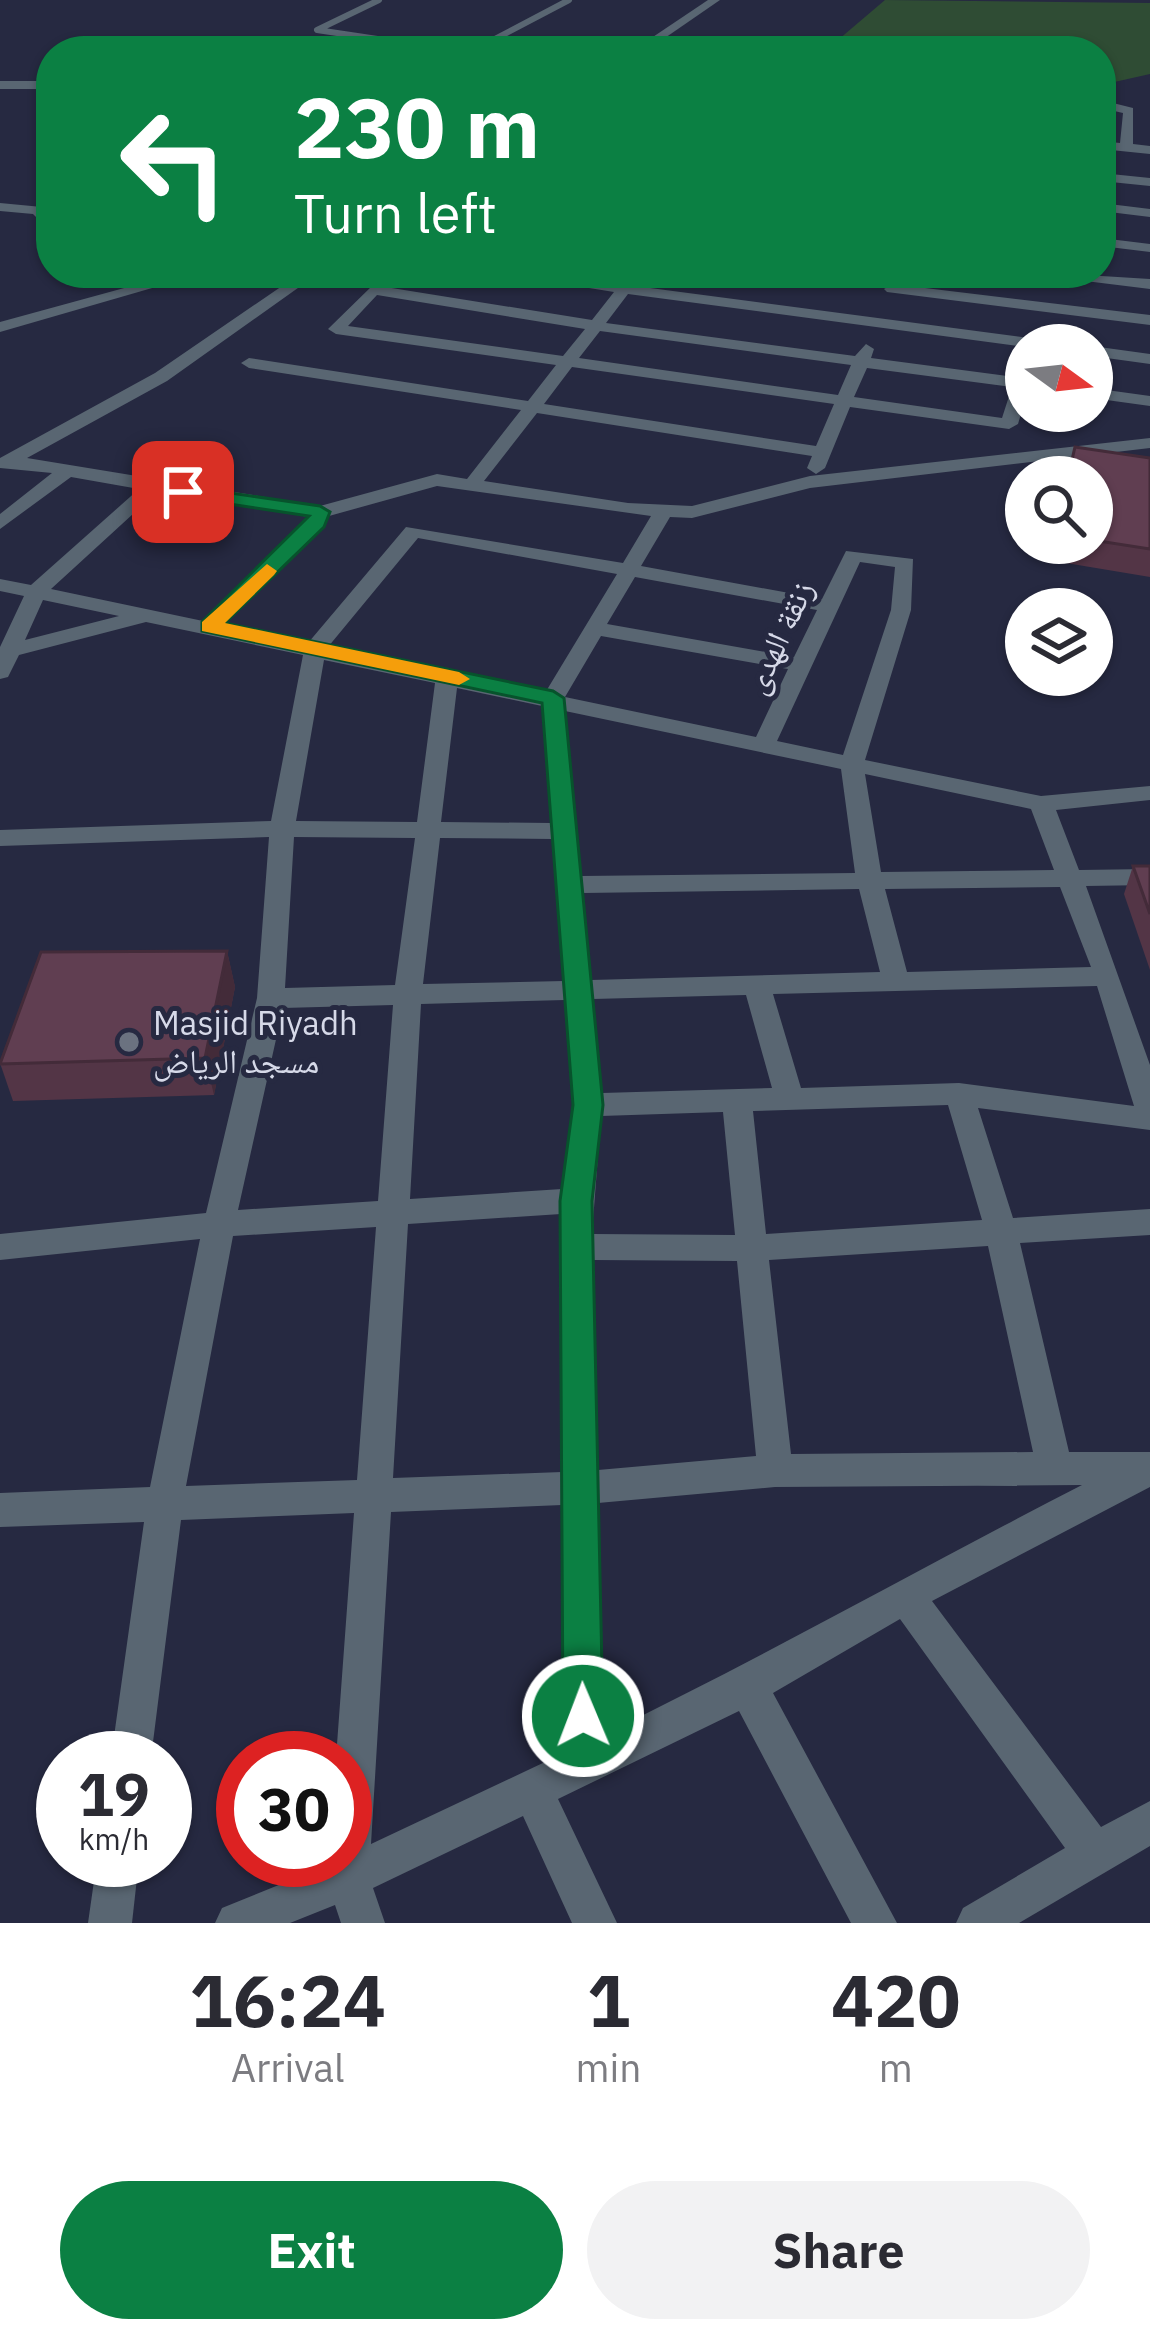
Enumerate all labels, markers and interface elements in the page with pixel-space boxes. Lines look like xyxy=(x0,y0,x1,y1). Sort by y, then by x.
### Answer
text: 230 m xyxy=(294,72,540,181)
icon: left xyxy=(96,84,252,240)
text: Turn left xyxy=(294,178,497,248)
north arrow xyxy=(1005,324,1113,432)
map controls xyxy=(1005,324,1113,696)
pin xyxy=(132,441,234,543)
button: search xyxy=(1005,456,1113,564)
icon: arrive xyxy=(150,459,216,525)
street label: زنقة الهدى xyxy=(733,573,823,701)
button: layers xyxy=(1005,588,1113,696)
place label: Masjid Riyadh مسجد الرياض xyxy=(153,1001,358,1082)
marker: Masjid Riyadh مسجد الرياض xyxy=(116,1029,142,1055)
position arrow xyxy=(520,1653,646,1779)
speed limit sign: 30 xyxy=(216,1731,372,1887)
text: 19 xyxy=(78,1754,150,1833)
text: km/h xyxy=(79,1819,149,1858)
text: 16:24 xyxy=(189,1953,386,2047)
text: 1 xyxy=(587,1953,630,2047)
text: 420 xyxy=(831,1953,961,2047)
text: Arrival xyxy=(231,2042,345,2093)
text: min xyxy=(576,2042,641,2093)
text: m xyxy=(879,2042,913,2093)
button: Exit xyxy=(60,2181,563,2319)
button: Share xyxy=(587,2181,1090,2319)

